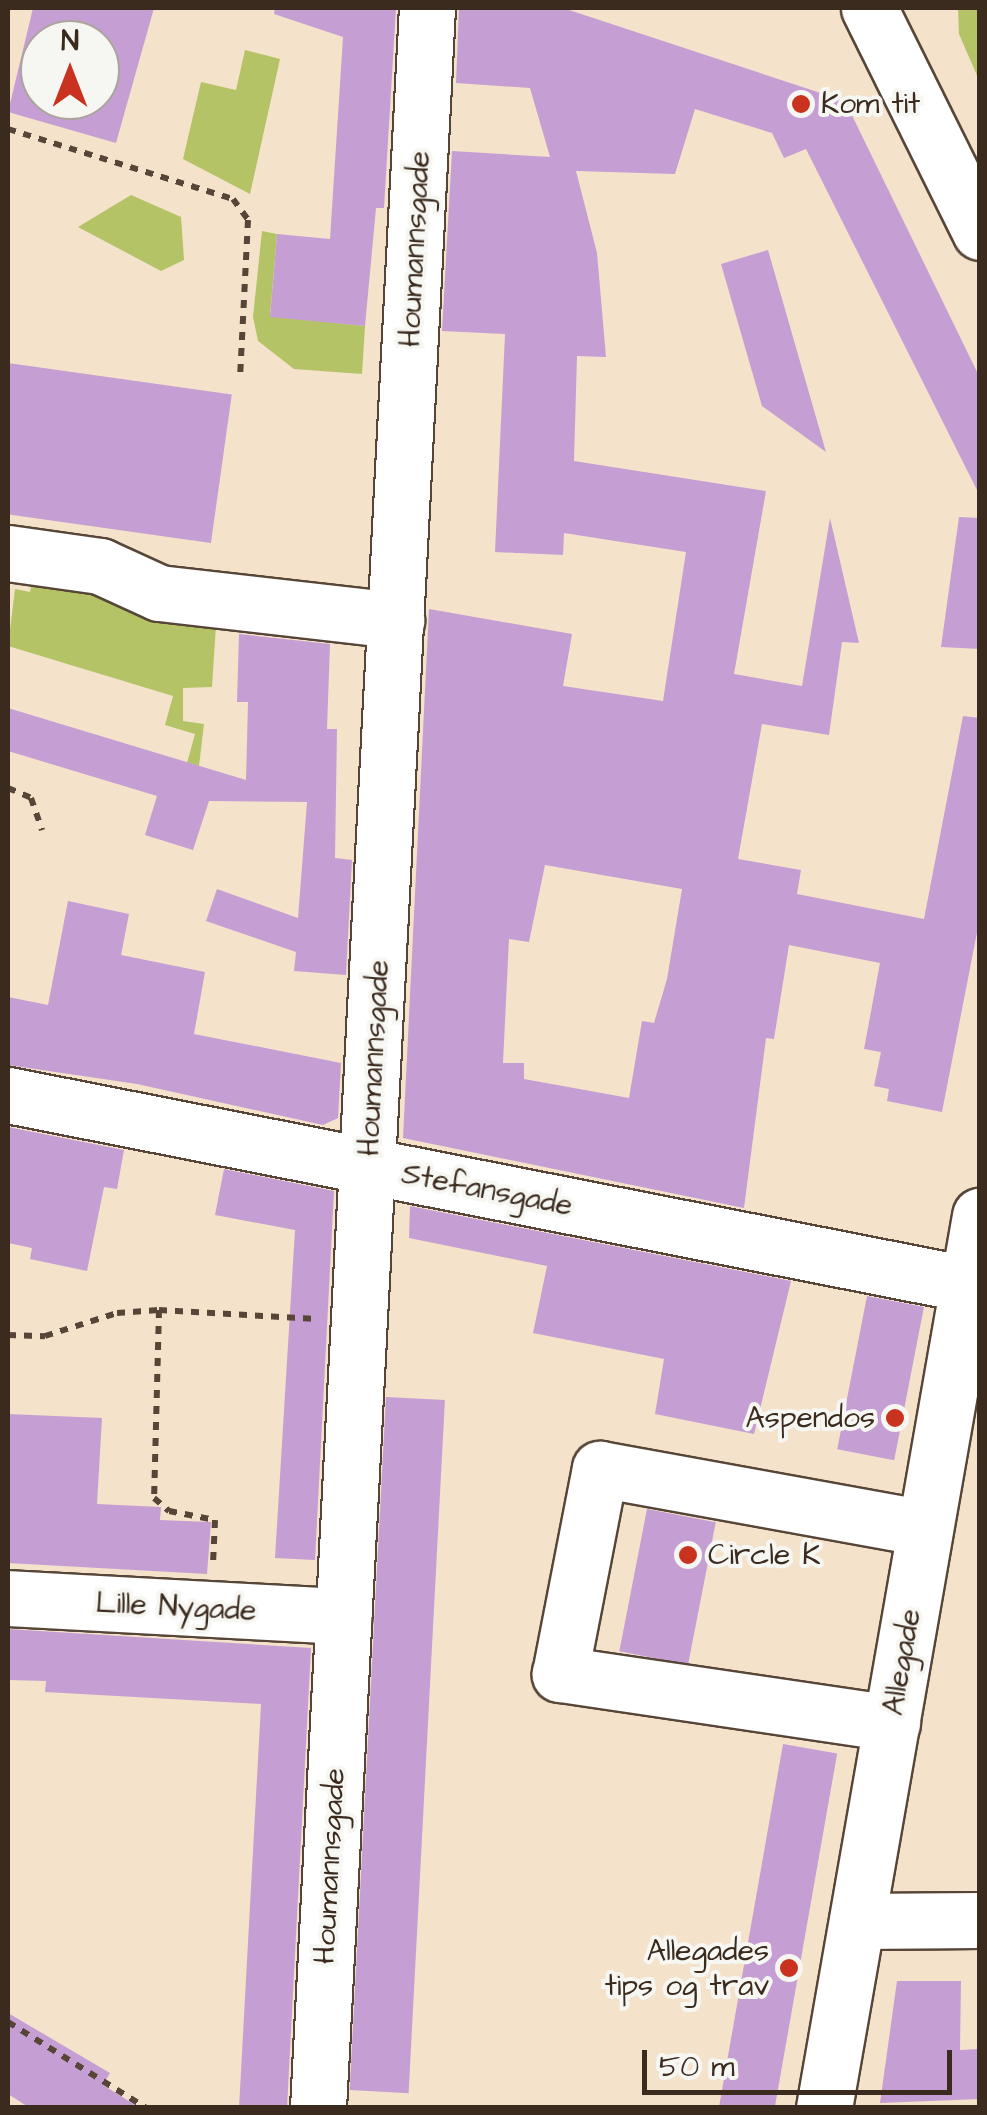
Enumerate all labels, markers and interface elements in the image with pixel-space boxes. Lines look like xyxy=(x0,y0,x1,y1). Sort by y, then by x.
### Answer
north arrow xyxy=(20,20,120,120)
text: N xyxy=(61,22,79,61)
place label: Kom tit xyxy=(821,86,920,122)
marker: Kom tit xyxy=(790,93,812,115)
street label: Houmannsgade xyxy=(392,150,438,348)
street label: Houmannsgade xyxy=(351,959,397,1157)
street label: Stefansgade xyxy=(399,1156,575,1224)
place label: Aspendos xyxy=(745,1400,875,1436)
marker: Aspendos xyxy=(884,1407,906,1429)
place label: Circle K xyxy=(708,1537,820,1573)
marker: Circle K xyxy=(677,1544,699,1566)
street label: Lille Nygade xyxy=(95,1585,257,1629)
street label: Allegade xyxy=(875,1606,929,1718)
street label: Houmannsgade xyxy=(307,1767,353,1965)
place label: Allegades tips og trav xyxy=(605,1933,769,2004)
marker: Allegades tips og trav xyxy=(778,1957,800,1979)
scale bar xyxy=(647,2030,957,2092)
text: 50 m xyxy=(659,2046,735,2088)

